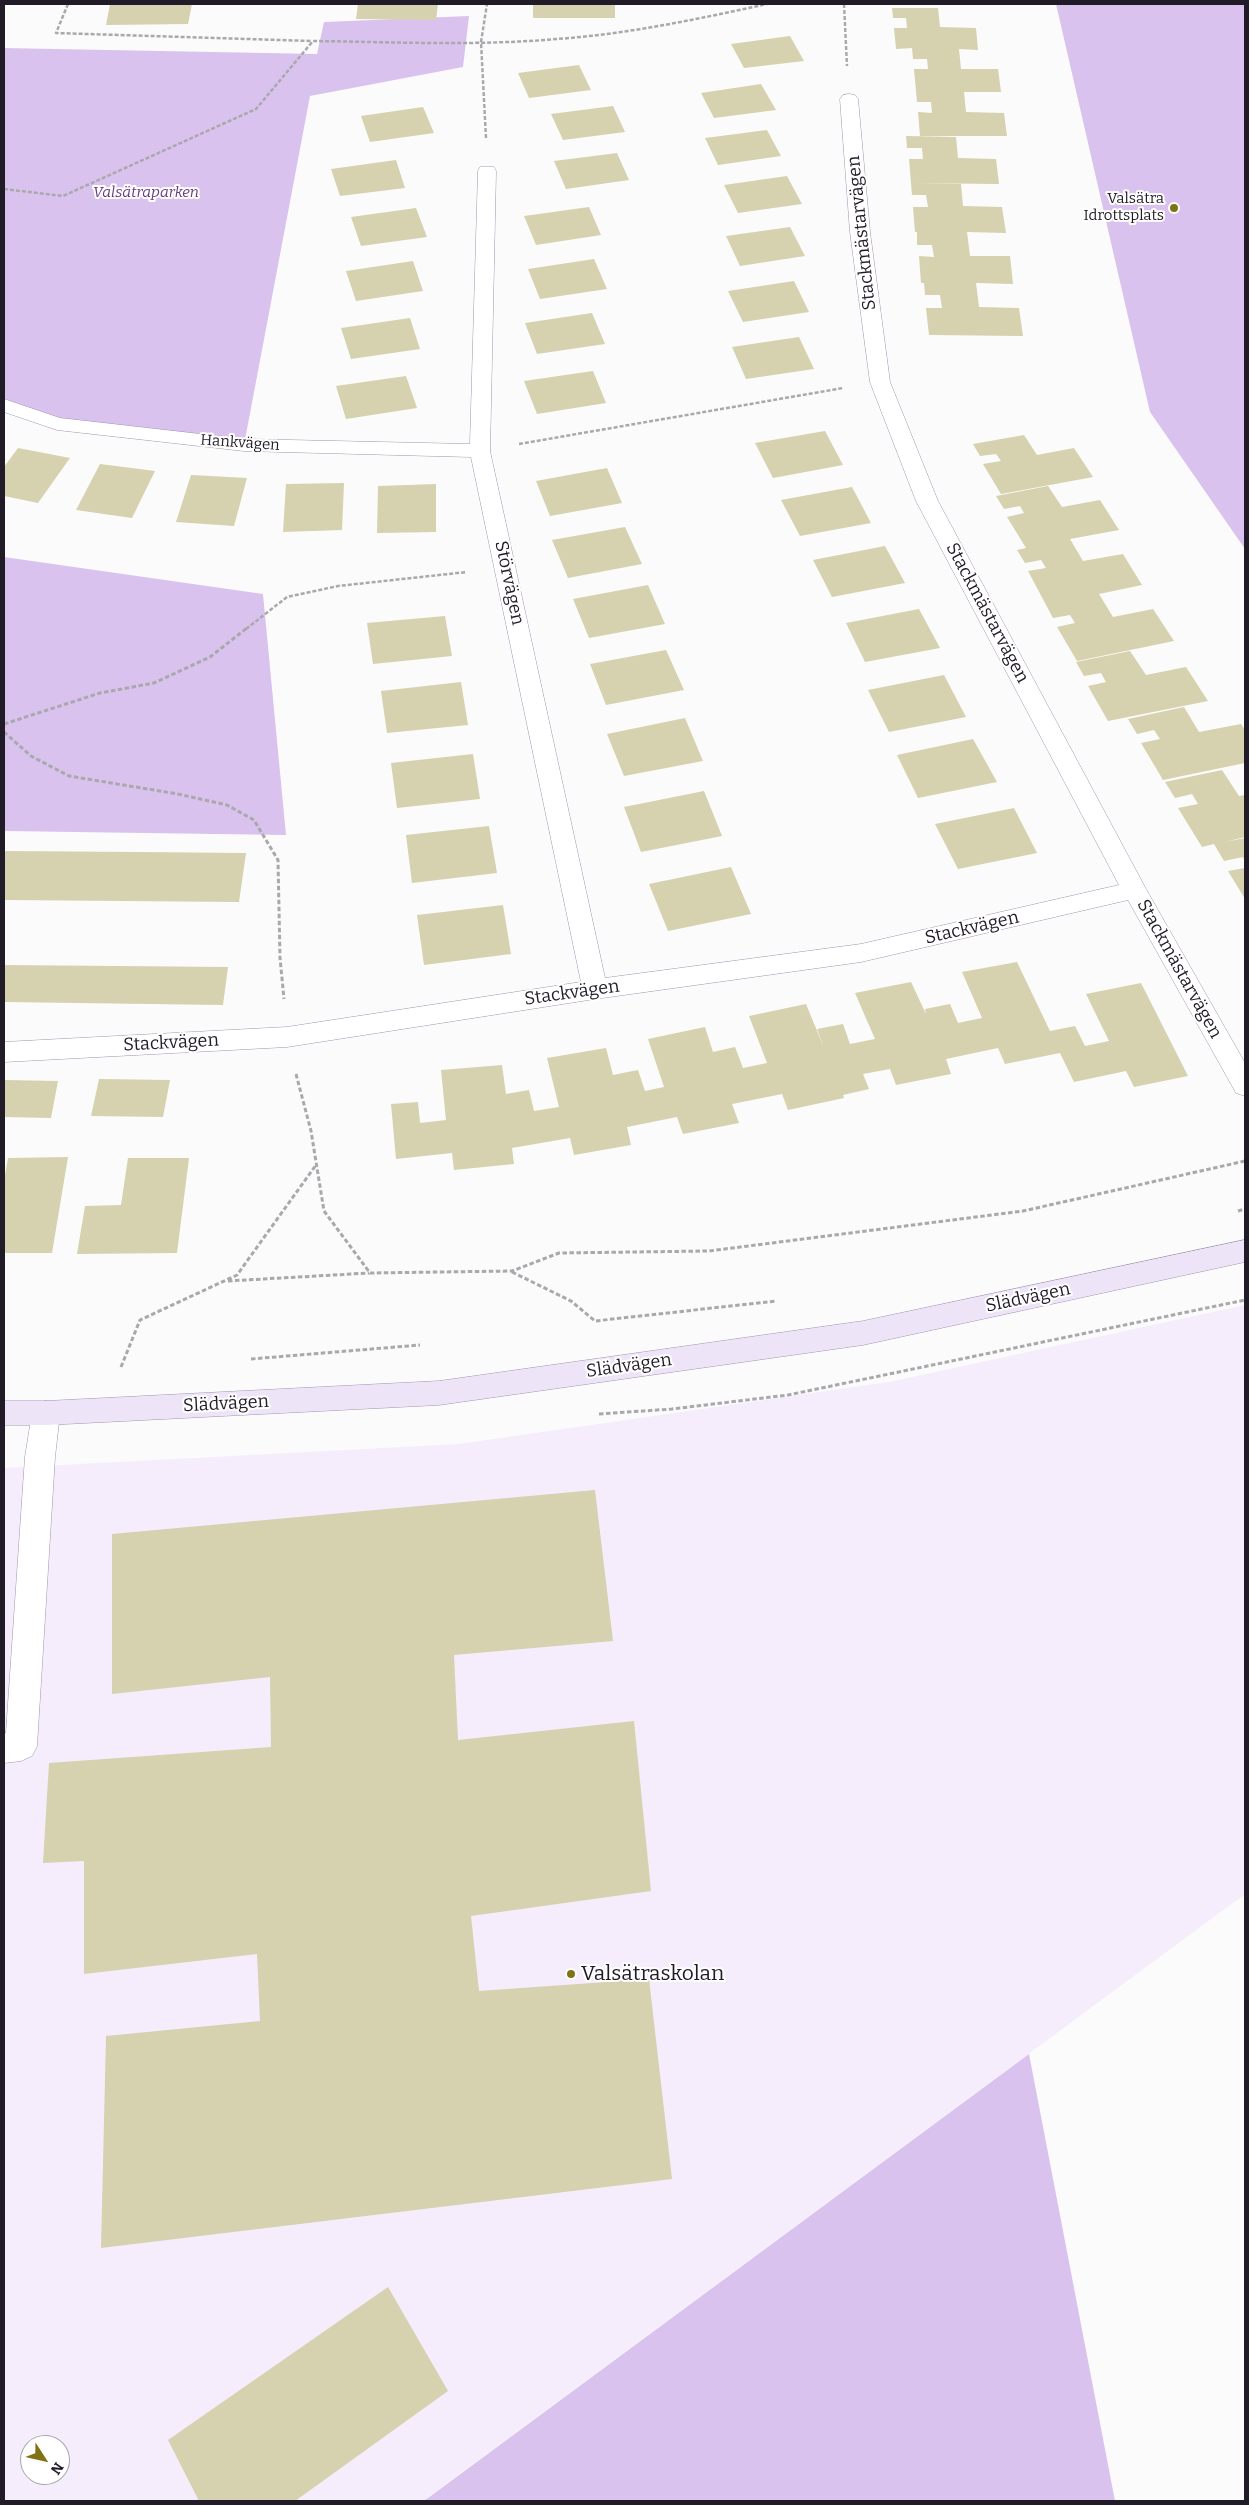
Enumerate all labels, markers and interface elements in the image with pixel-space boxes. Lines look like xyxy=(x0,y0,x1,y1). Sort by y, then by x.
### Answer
street label: Stackmästarvägen xyxy=(843,155,881,311)
park label: Valsätraparken xyxy=(93,184,199,202)
place label: Valsätra Idrottsplats xyxy=(1084,190,1164,225)
marker: Valsätra Idrottsplats xyxy=(1168,202,1180,214)
street label: Hankvägen xyxy=(200,431,280,455)
street label: Störvägen xyxy=(490,539,528,627)
street label: Stackmästarvägen xyxy=(941,539,1033,687)
street label: Stackmästarvägen xyxy=(1132,896,1226,1042)
street label: Stackvägen xyxy=(923,907,1021,949)
street label: Stackvägen xyxy=(523,976,621,1010)
street label: Stackvägen xyxy=(123,1030,219,1056)
street label: Slädvägen xyxy=(984,1278,1072,1318)
street label: Slädvägen xyxy=(585,1349,673,1383)
street label: Slädvägen xyxy=(182,1391,270,1417)
place label: Valsätraskolan xyxy=(581,1961,724,1987)
marker: Valsätraskolan xyxy=(565,1968,577,1980)
north arrow xyxy=(20,2435,70,2485)
text: N xyxy=(47,2459,67,2478)

